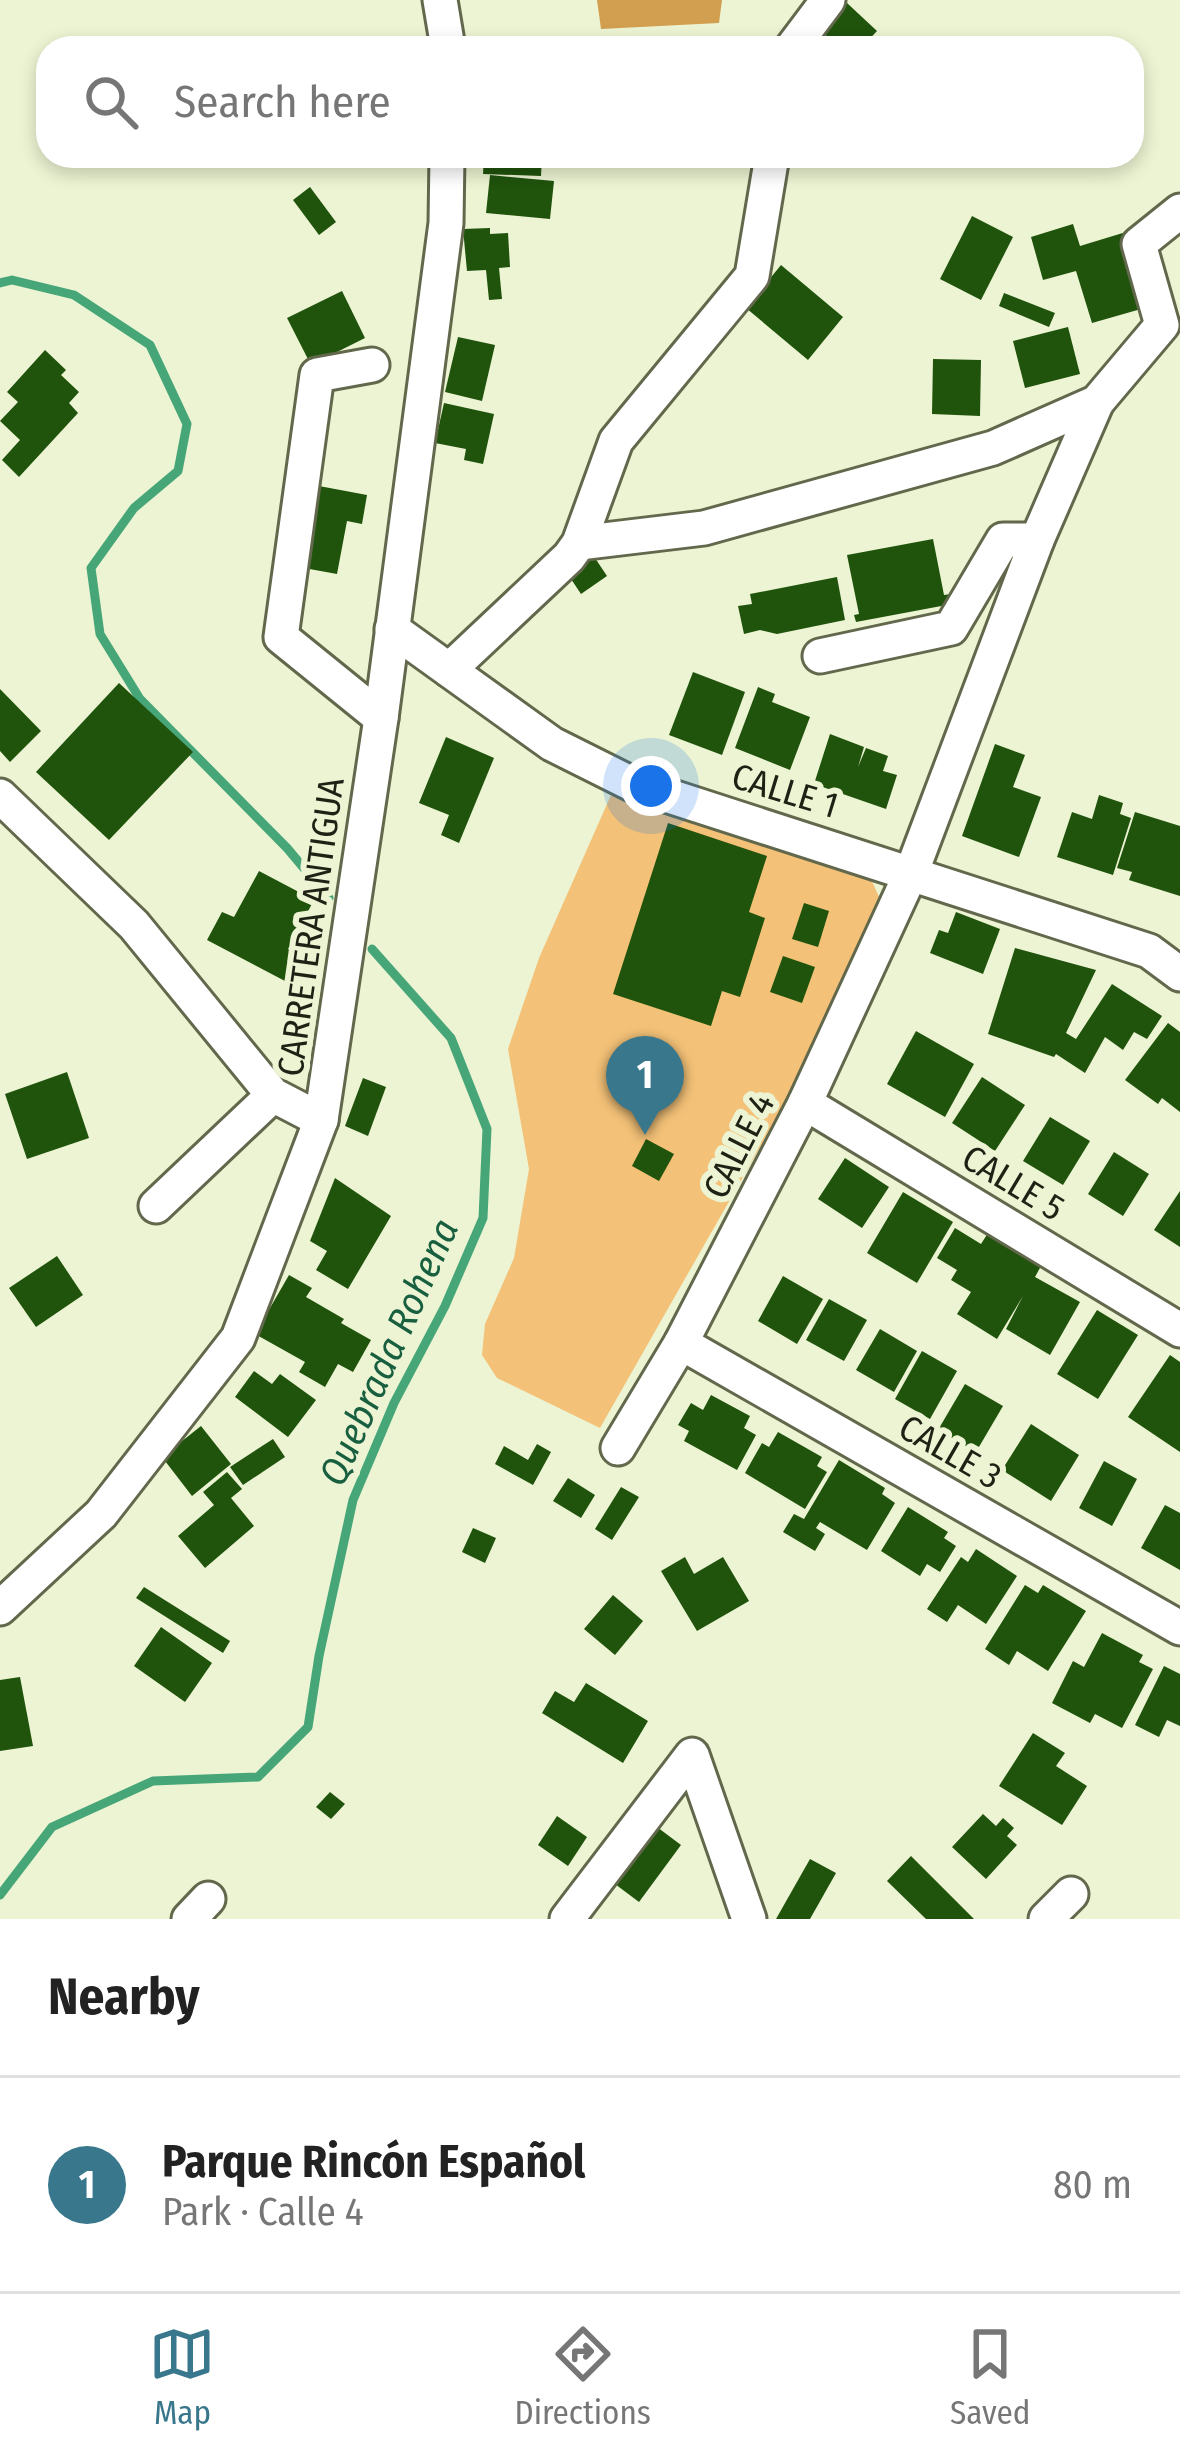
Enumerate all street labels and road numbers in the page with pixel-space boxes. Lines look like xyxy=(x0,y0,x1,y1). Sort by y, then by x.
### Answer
street label: CALLE 1 xyxy=(727,754,843,828)
street label: CARRETERA ANTIGUA xyxy=(268,775,354,1079)
street label: CALLE 4 xyxy=(694,1086,784,1206)
street label: CALLE 5 xyxy=(954,1136,1072,1230)
street label: CALLE 3 xyxy=(891,1405,1009,1499)

